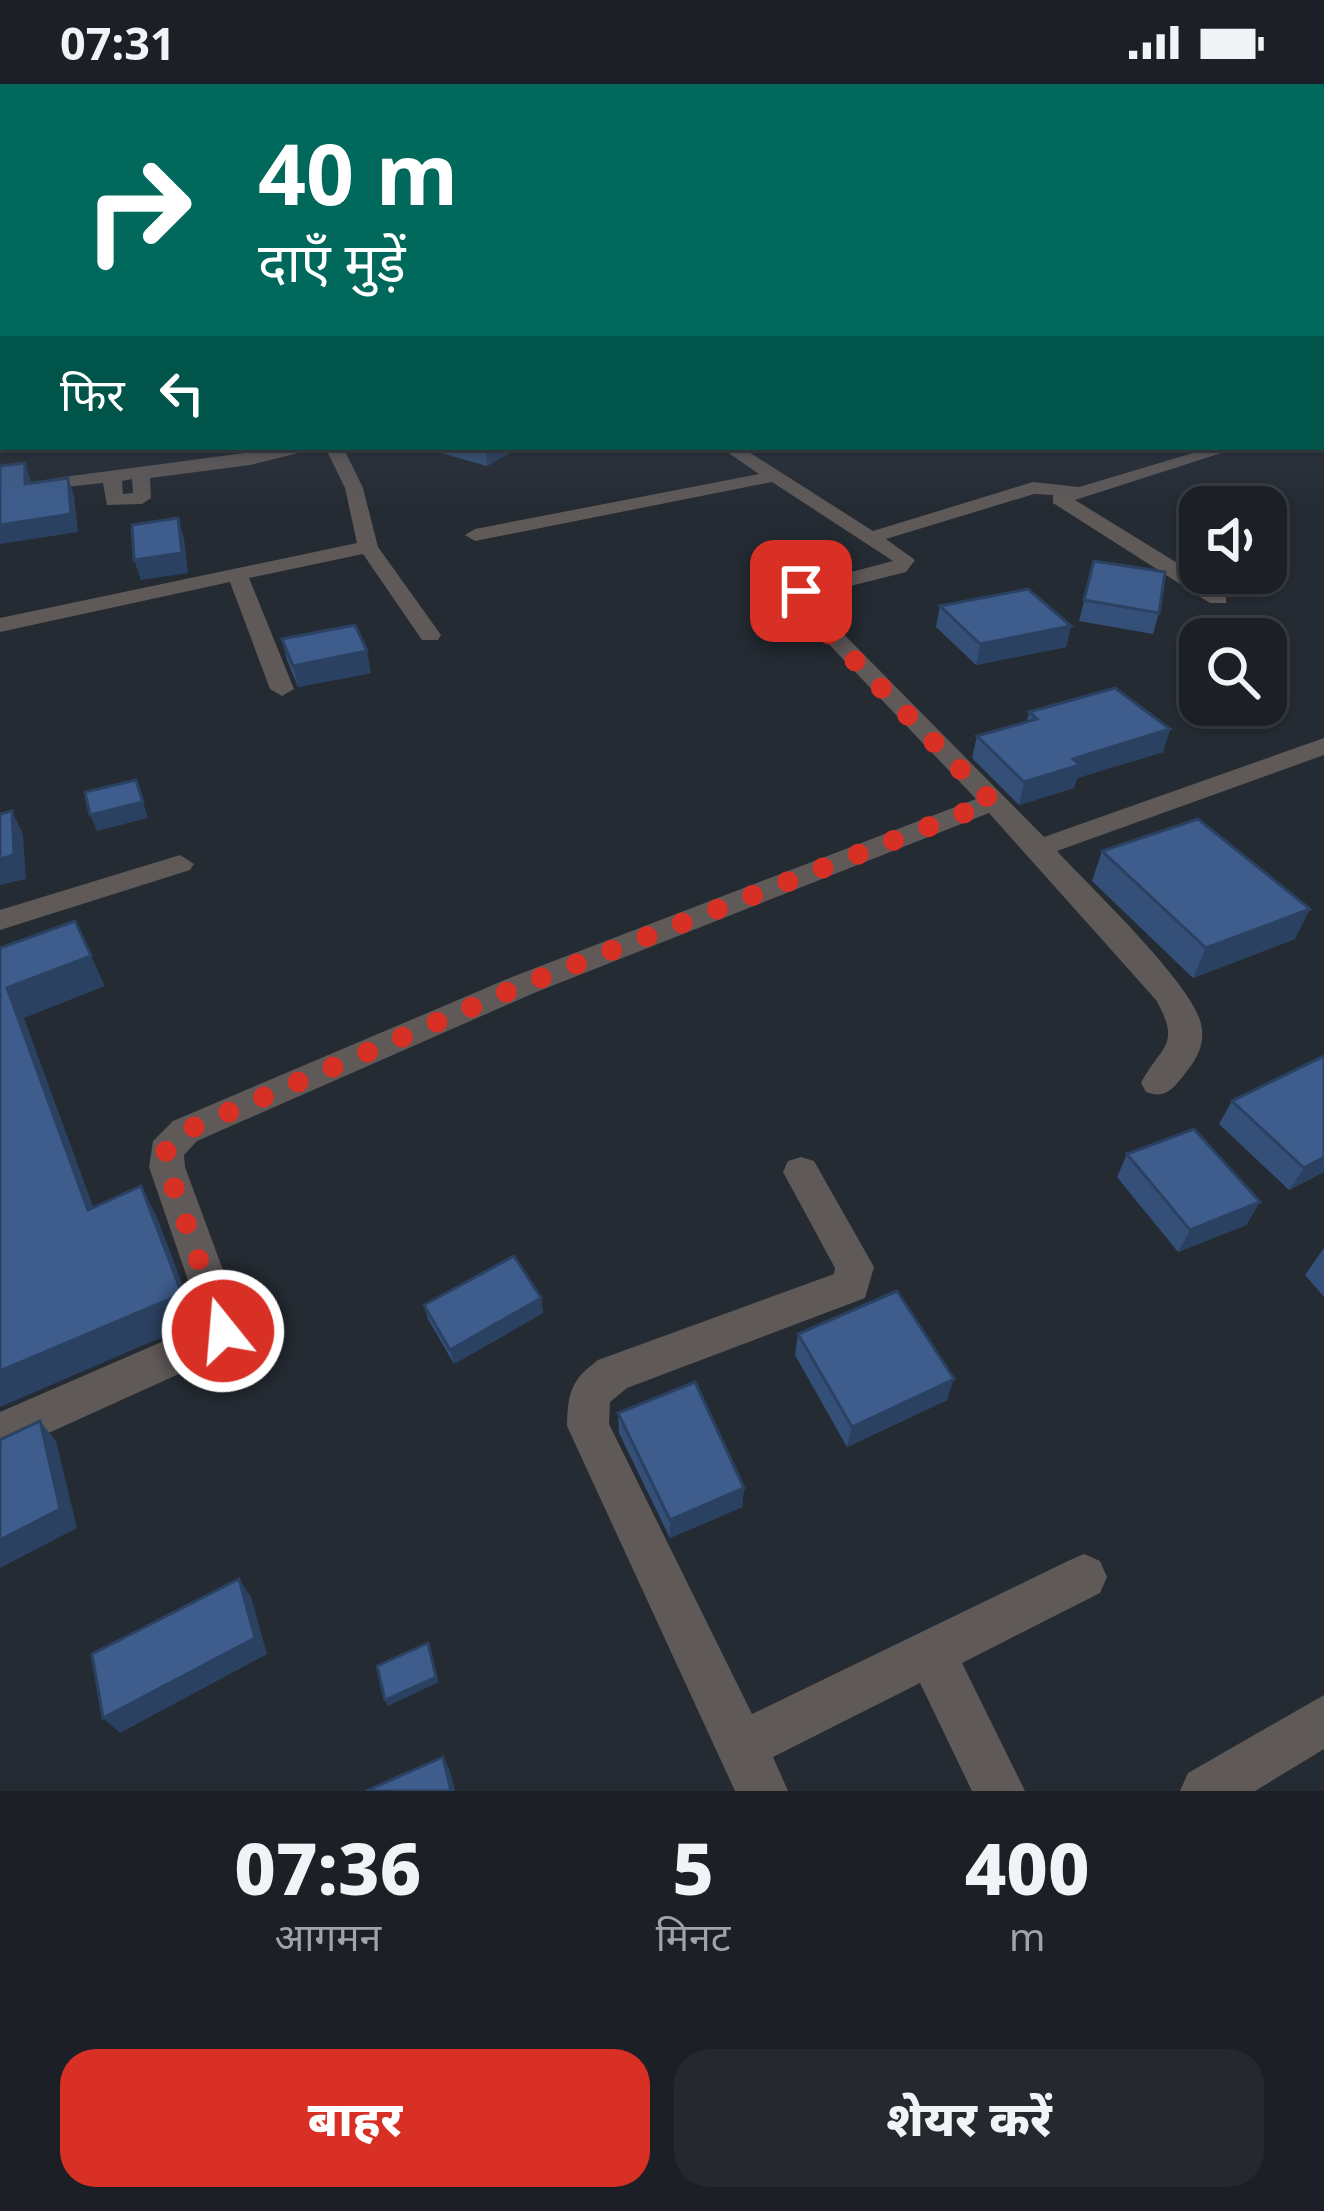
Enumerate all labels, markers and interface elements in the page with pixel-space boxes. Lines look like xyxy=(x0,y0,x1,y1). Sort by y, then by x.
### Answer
text: 07:31 xyxy=(60,12,176,73)
text: 40 m xyxy=(258,115,458,230)
icon: right xyxy=(60,132,216,288)
text: दाएँ मुड़ें xyxy=(258,224,406,298)
icon: left xyxy=(149,360,215,426)
text: फिर xyxy=(60,363,125,424)
map controls xyxy=(1179,486,1287,726)
button: sound xyxy=(1179,486,1287,594)
pin xyxy=(750,540,852,642)
icon: arrive xyxy=(768,558,834,624)
button: search xyxy=(1179,618,1287,726)
position arrow xyxy=(160,1268,286,1394)
text: 07:36 xyxy=(234,1818,421,1916)
text: 5 xyxy=(672,1818,714,1916)
text: 400 xyxy=(965,1818,1090,1916)
text: आगमन xyxy=(274,1909,381,1962)
text: मिनट xyxy=(656,1909,730,1962)
text: m xyxy=(1009,1909,1045,1962)
button: बाहर xyxy=(60,2049,650,2187)
button: शेयर करें xyxy=(674,2049,1264,2187)

